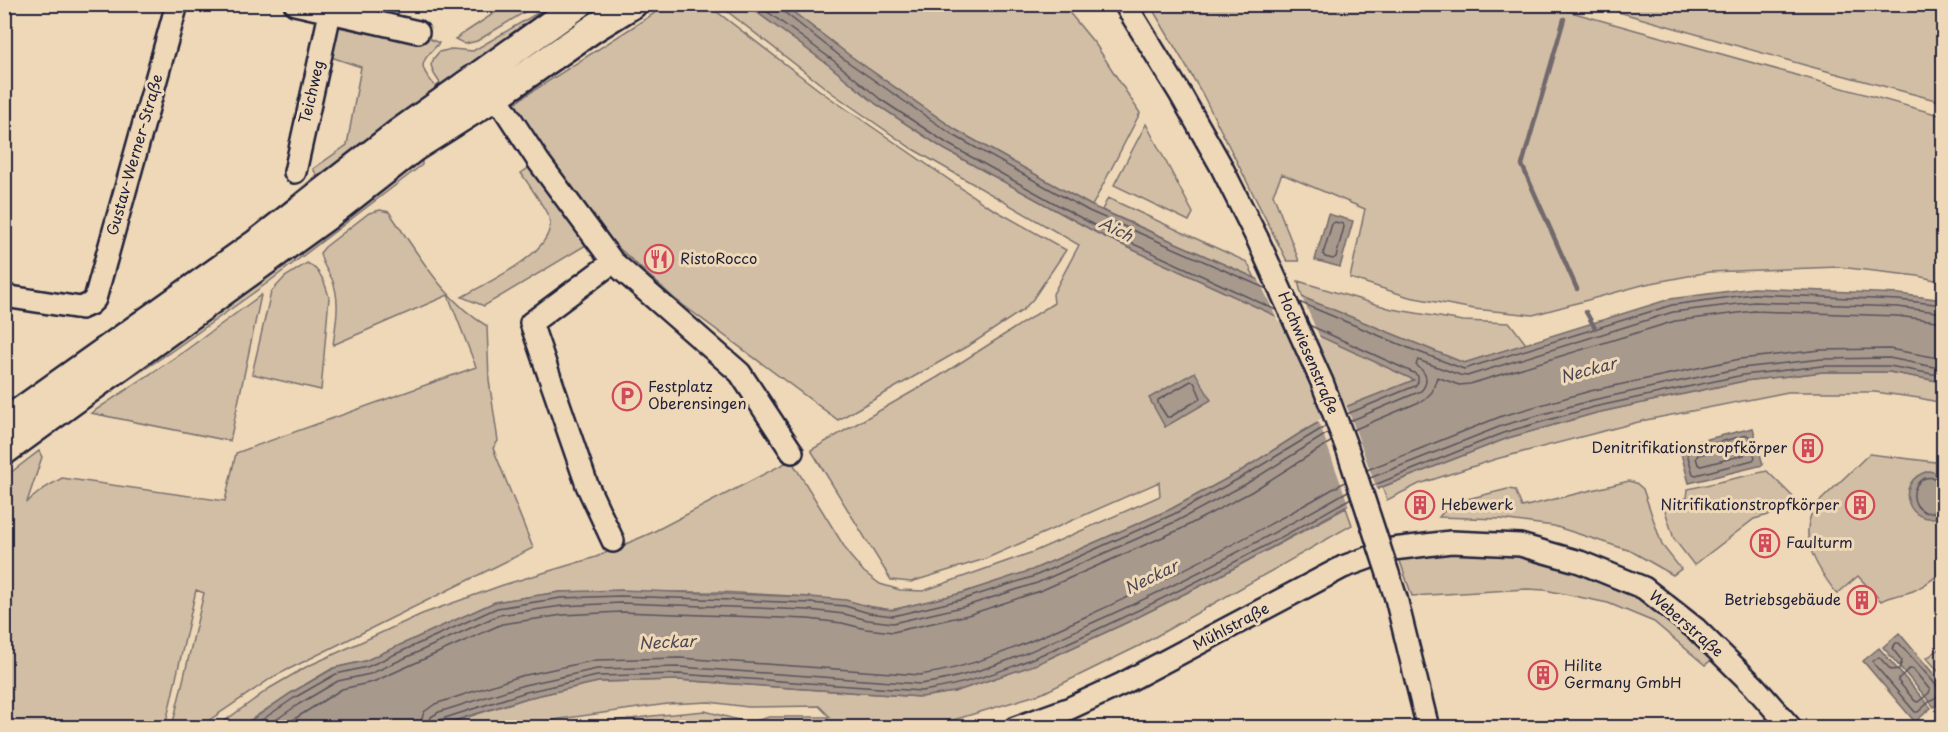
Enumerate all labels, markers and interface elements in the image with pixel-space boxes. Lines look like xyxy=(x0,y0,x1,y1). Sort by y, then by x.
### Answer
street label: Teichweg xyxy=(292,57,329,126)
street label: Gustav-Werner-Straße xyxy=(99,71,168,238)
water label: Aich xyxy=(1095,209,1138,247)
restaurant icon: RistoRocco xyxy=(643,243,675,275)
place label: RistoRocco xyxy=(680,246,757,269)
street label: Hochwiesenstraße xyxy=(1273,288,1346,417)
water label: Neckar xyxy=(1557,349,1621,388)
place label: Festplatz Oberensingen xyxy=(648,374,747,414)
parking icon: Festplatz Oberensingen xyxy=(611,380,643,412)
building icon: Denitrifikationstropfkörper xyxy=(1792,432,1824,464)
place label: Denitrifikationstropfkörper xyxy=(1592,435,1787,458)
building icon: Hebewerk xyxy=(1404,489,1436,521)
building icon: Nitrifikationstropfkörper xyxy=(1844,489,1876,521)
place label: Hebewerk xyxy=(1441,492,1513,515)
place label: Nitrifikationstropfkörper xyxy=(1660,492,1839,515)
building icon: Faulturm xyxy=(1749,527,1781,559)
place label: Faulturm xyxy=(1786,530,1853,553)
water label: Neckar xyxy=(1120,552,1184,599)
street label: Weberstraße xyxy=(1645,584,1729,662)
building icon: Betriebsgebäude xyxy=(1846,584,1878,616)
place label: Betriebsgebäude xyxy=(1724,587,1841,610)
street label: Mühlstraße xyxy=(1188,596,1273,655)
water label: Neckar xyxy=(638,627,699,654)
place label: Hilite Germany GmbH xyxy=(1564,653,1682,693)
building icon: Hilite Germany GmbH xyxy=(1527,659,1559,691)

